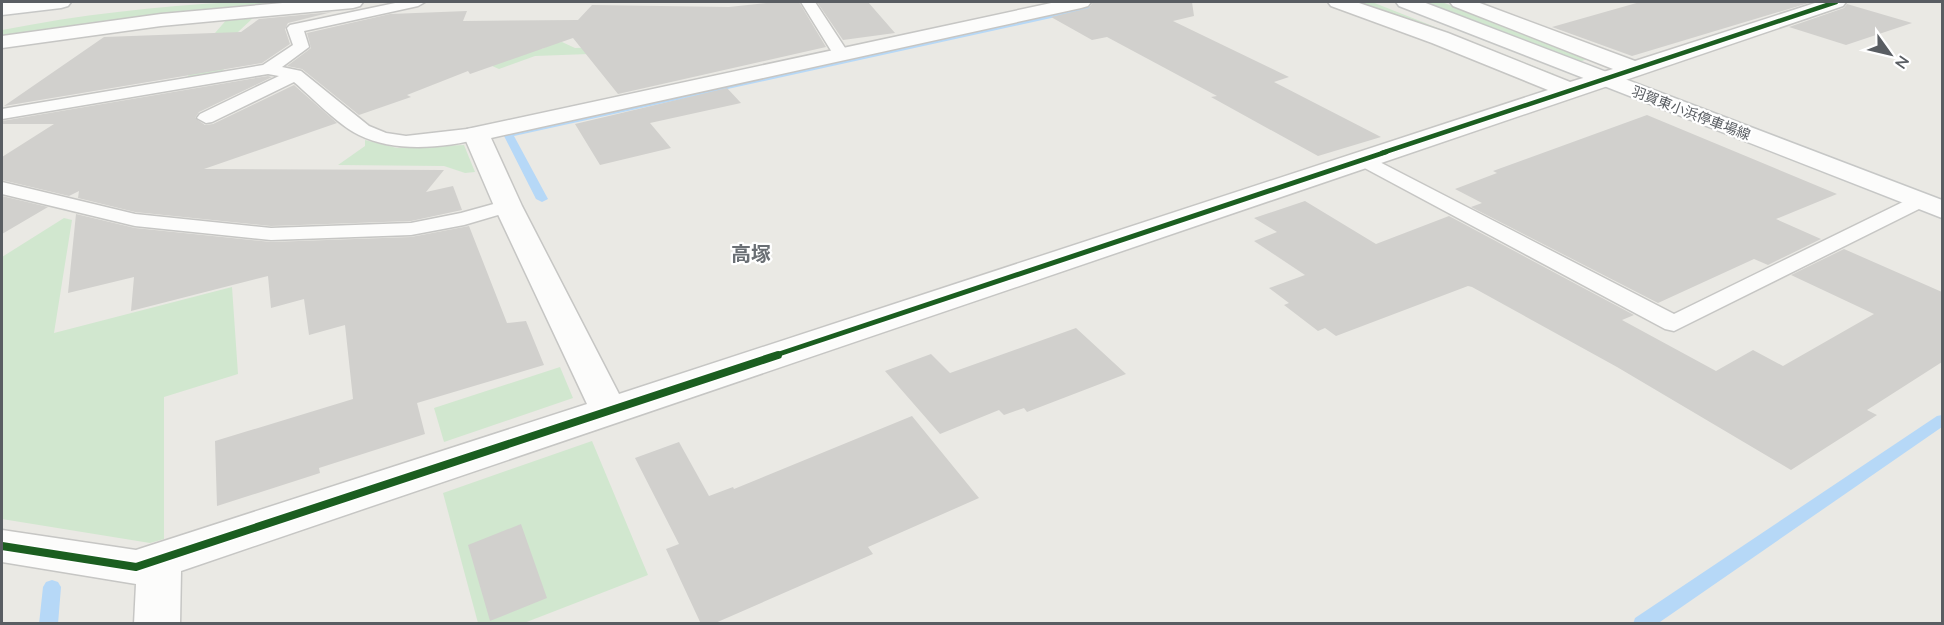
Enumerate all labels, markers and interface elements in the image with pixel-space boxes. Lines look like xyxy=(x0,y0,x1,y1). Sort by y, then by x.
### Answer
north arrow xyxy=(1860,24,1920,84)
text: N xyxy=(1891,52,1914,73)
street label: 羽賀東小浜停車場線 xyxy=(1629,82,1753,144)
district label: 高塚 xyxy=(731,241,771,266)

